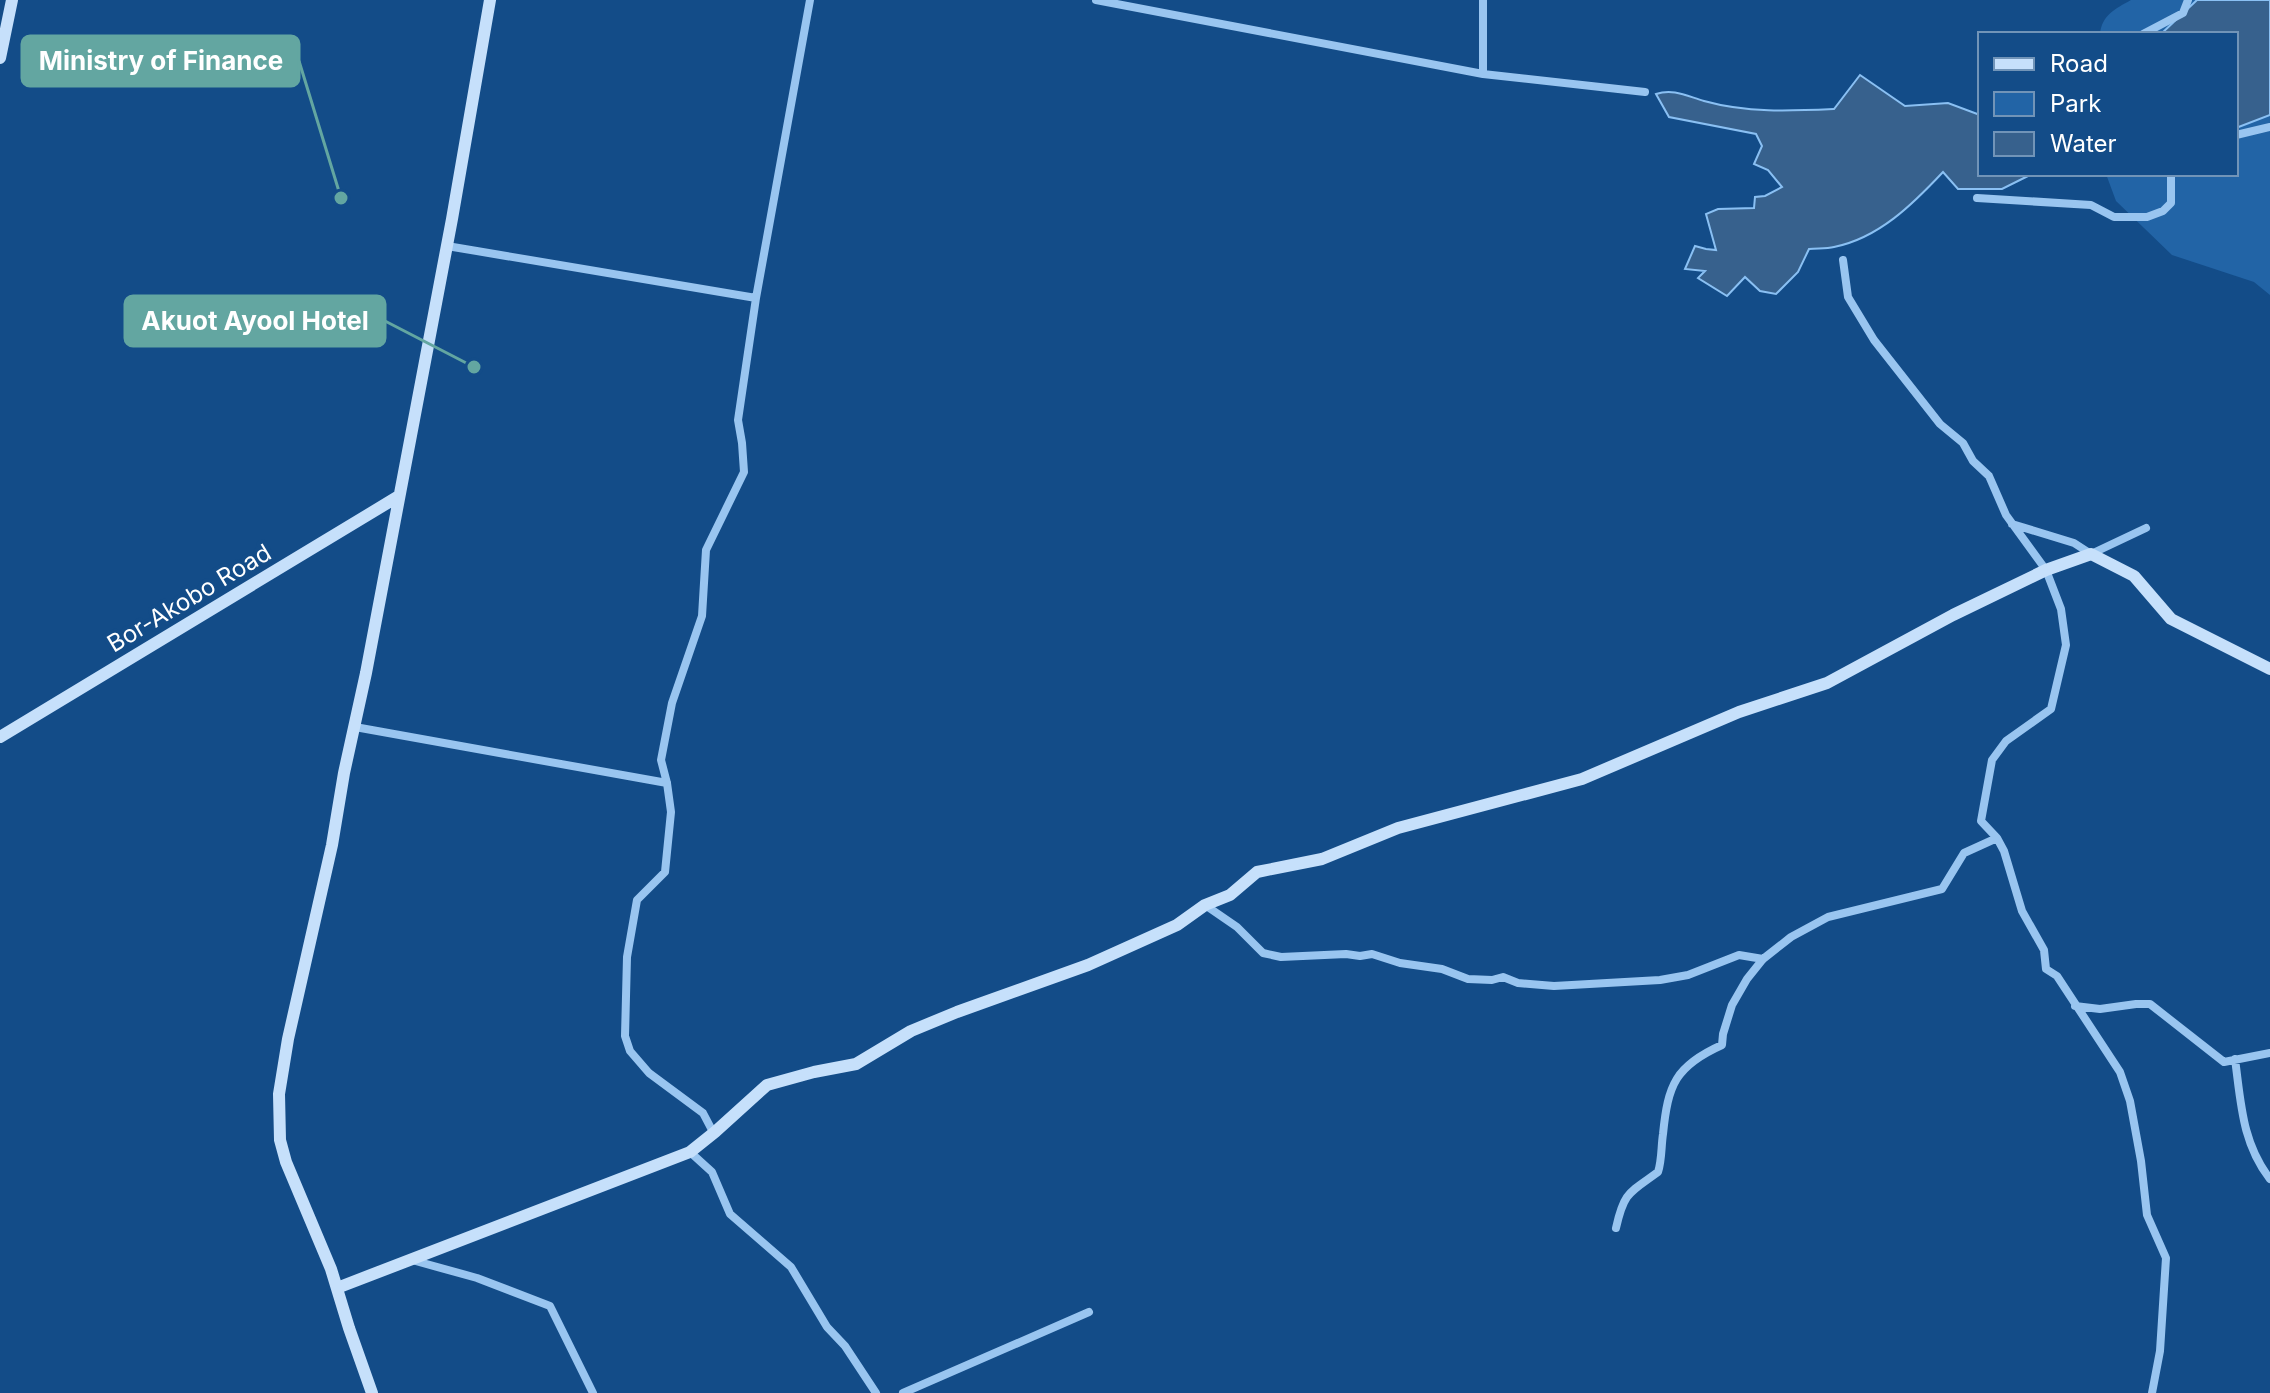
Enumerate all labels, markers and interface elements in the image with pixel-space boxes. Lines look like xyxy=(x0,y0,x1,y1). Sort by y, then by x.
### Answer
legend xyxy=(1978,32,2238,176)
callout: Ministry of Finance xyxy=(22,36,299,86)
text: Ministry of Finance xyxy=(39,45,283,76)
text: Road xyxy=(2050,49,2108,78)
text: Park xyxy=(2050,89,2101,118)
text: Water xyxy=(2050,129,2117,158)
callout: Akuot Ayool Hotel xyxy=(125,296,385,346)
text: Akuot Ayool Hotel xyxy=(141,305,369,336)
street label: Bor-Akobo Road xyxy=(102,538,276,658)

